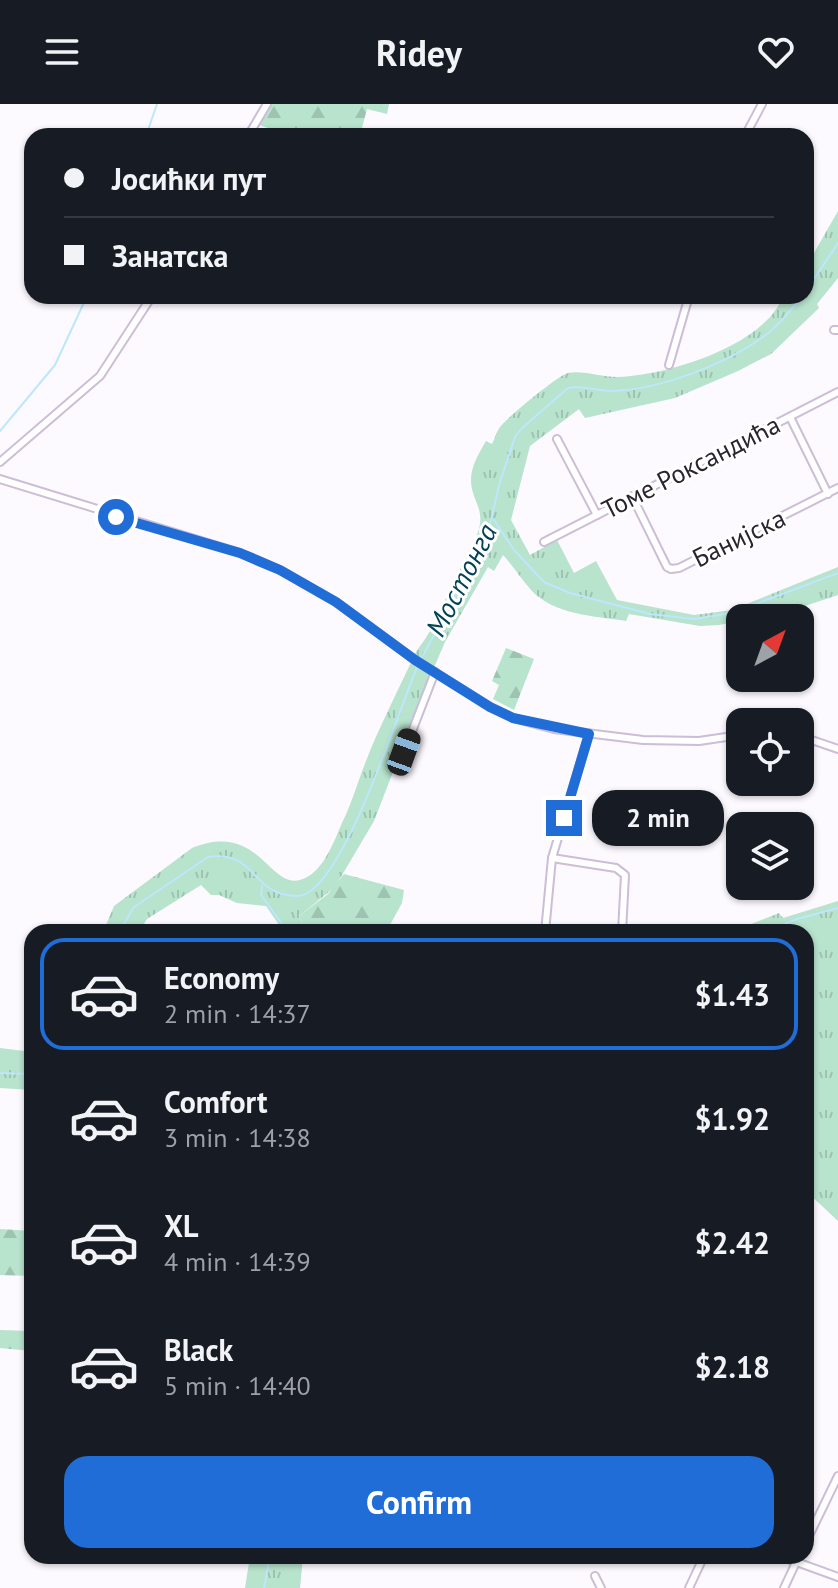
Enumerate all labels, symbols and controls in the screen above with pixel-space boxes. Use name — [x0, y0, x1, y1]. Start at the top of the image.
text: Ridey — [376, 29, 462, 76]
icon: menu — [40, 30, 84, 74]
icon: heart — [754, 30, 798, 74]
text: Јосићки пут — [112, 159, 266, 198]
text: Занатска — [112, 236, 229, 275]
street label: Томе Роксандића — [596, 407, 785, 526]
route start — [98, 499, 134, 535]
street label: Банијска — [687, 501, 791, 574]
water label: Мостонга — [416, 517, 505, 642]
north arrow — [726, 604, 814, 692]
map controls — [726, 604, 814, 900]
button: locate — [726, 708, 814, 796]
car — [385, 725, 423, 779]
callout: 2 min — [592, 790, 724, 846]
route end — [546, 800, 582, 836]
text: 2 min — [626, 801, 690, 834]
button: layers — [726, 812, 814, 900]
icon: car — [68, 958, 140, 1030]
text: Economy — [164, 958, 279, 997]
text: $1.43 — [695, 975, 770, 1014]
text: 2 min · 14:37 — [164, 997, 311, 1030]
icon: car — [68, 1082, 140, 1154]
text: Comfort — [164, 1082, 267, 1121]
text: $1.92 — [695, 1099, 770, 1138]
text: 3 min · 14:38 — [164, 1121, 311, 1154]
icon: car — [68, 1206, 140, 1278]
text: XL — [164, 1206, 198, 1245]
text: $2.42 — [695, 1223, 770, 1262]
text: 4 min · 14:39 — [164, 1245, 311, 1278]
icon: car — [68, 1330, 140, 1402]
text: Black — [164, 1330, 233, 1369]
text: $2.18 — [695, 1347, 770, 1386]
text: 5 min · 14:40 — [164, 1369, 311, 1402]
button: Confirm — [64, 1456, 774, 1548]

